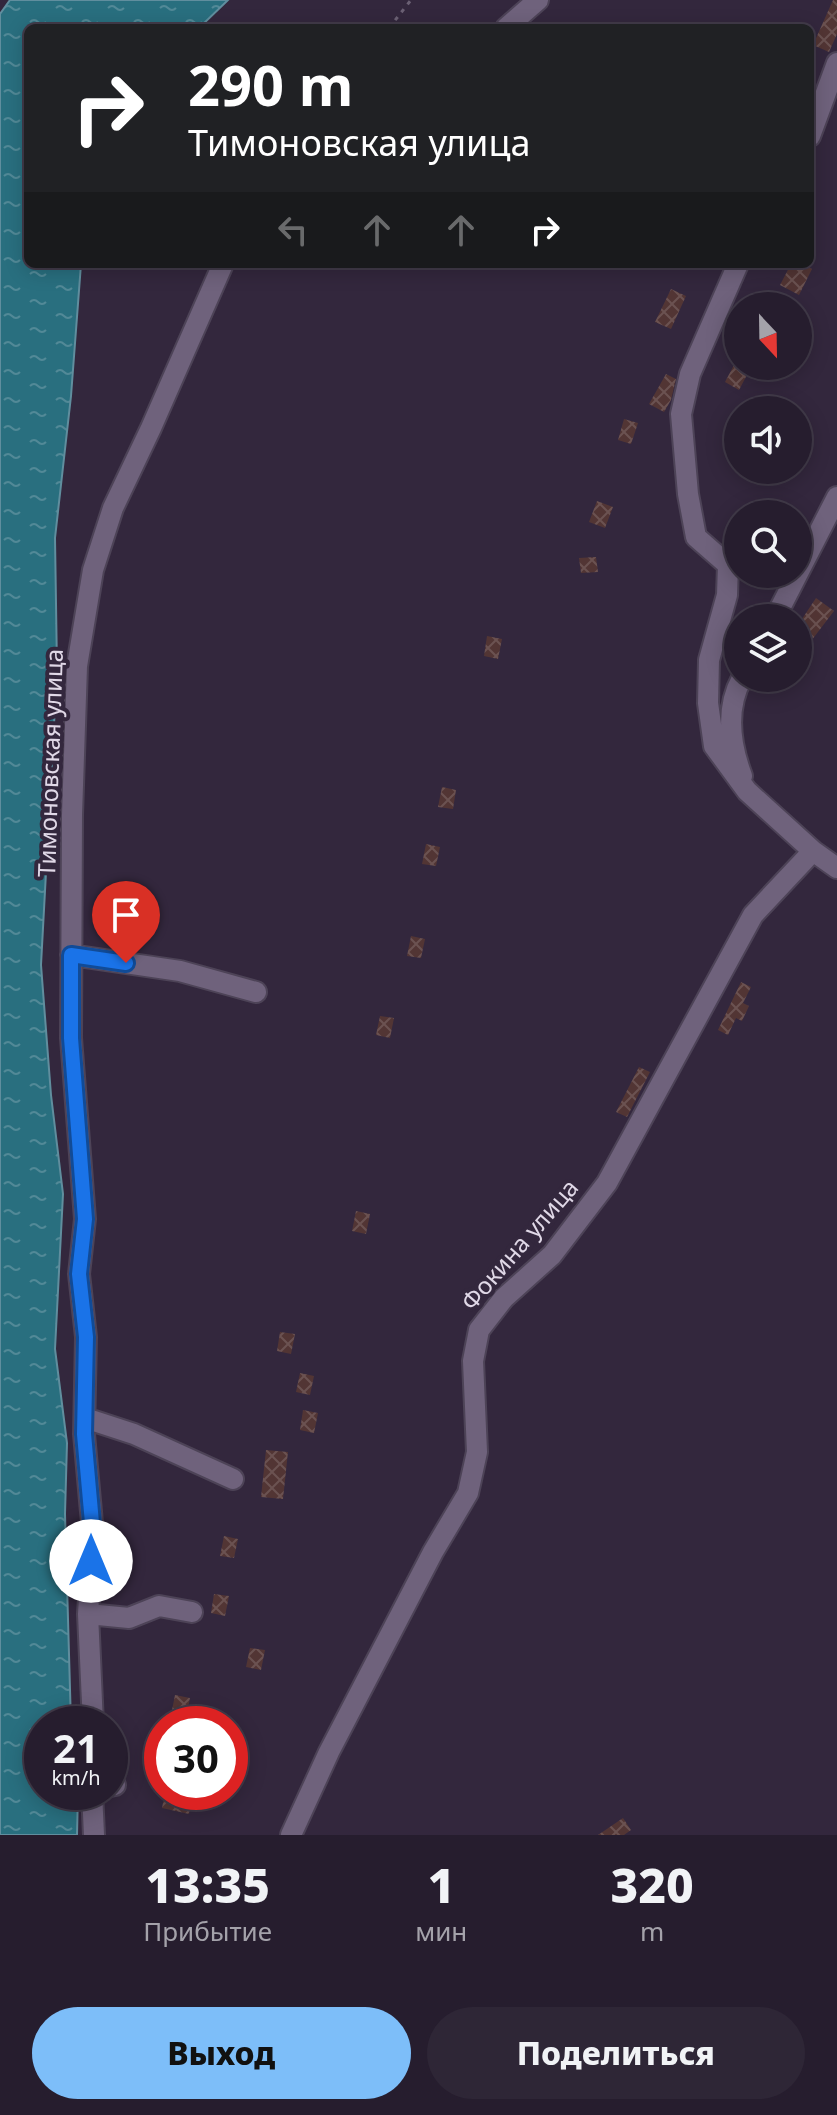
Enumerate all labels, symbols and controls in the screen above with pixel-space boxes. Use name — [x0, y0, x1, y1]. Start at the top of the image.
text: 290 m — [188, 46, 353, 122]
icon: right — [56, 56, 160, 160]
text: Тимоновская улица — [188, 118, 530, 167]
icon: left — [271, 208, 315, 252]
icon: ahead — [355, 208, 399, 252]
icon: ahead — [439, 208, 483, 252]
icon: right — [523, 208, 567, 252]
north arrow — [724, 292, 812, 380]
map controls — [724, 292, 812, 692]
button: sound — [724, 396, 812, 484]
button: search — [724, 500, 812, 588]
button: layers — [724, 604, 812, 692]
street label: Тимоновская улица — [29, 648, 70, 878]
pin — [92, 881, 160, 963]
icon: arrive — [104, 893, 148, 937]
street label: Фокина улица — [453, 1171, 585, 1317]
position arrow — [49, 1519, 133, 1603]
speed limit sign: 30 — [144, 1706, 248, 1810]
text: 21 — [53, 1720, 99, 1775]
text: km/h — [51, 1764, 101, 1791]
text: 13:35 — [145, 1852, 270, 1917]
text: 1 — [427, 1852, 455, 1917]
text: 320 — [611, 1852, 694, 1917]
text: Прибытие — [143, 1913, 272, 1949]
text: мин — [415, 1913, 467, 1949]
text: m — [640, 1913, 664, 1949]
button: Выход — [32, 2007, 411, 2099]
button: Поделиться — [427, 2007, 805, 2099]

